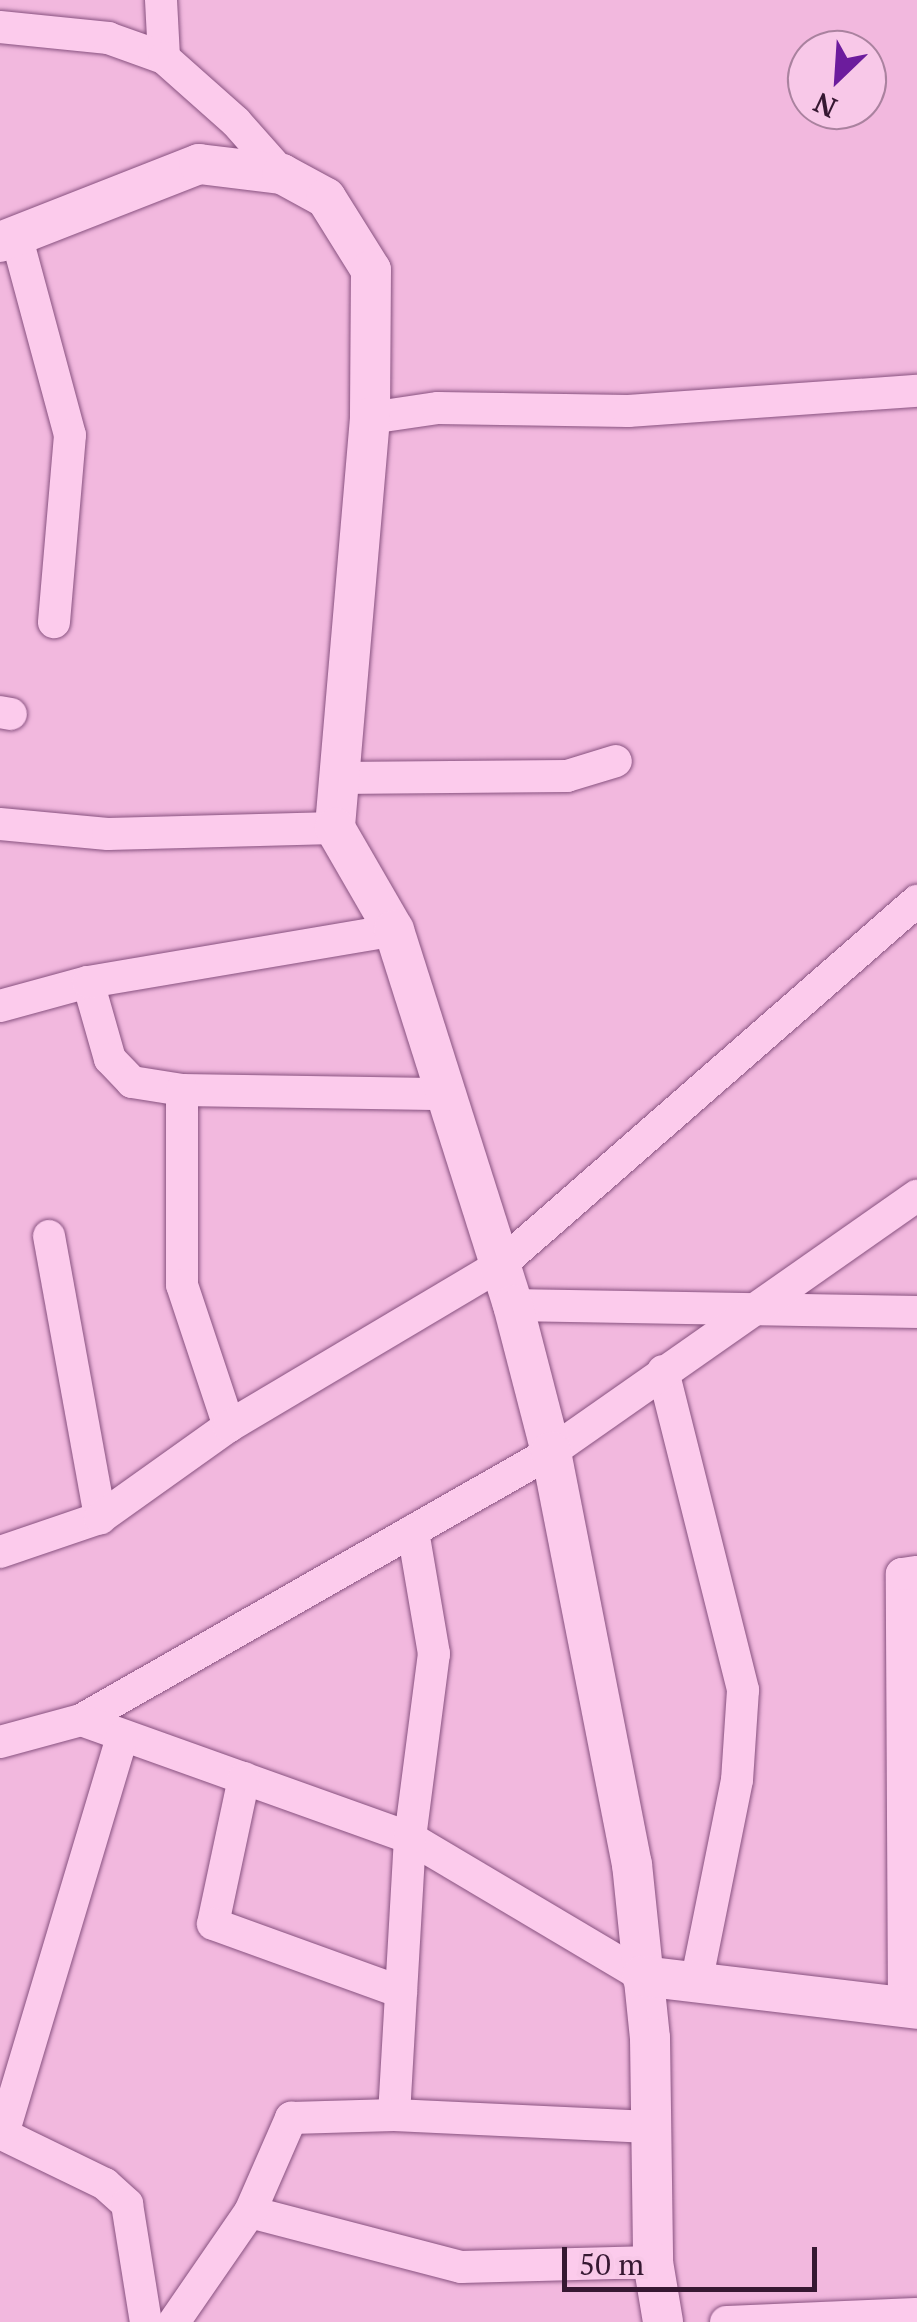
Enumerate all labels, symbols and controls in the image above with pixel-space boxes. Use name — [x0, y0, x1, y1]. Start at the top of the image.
north arrow — [787, 30, 887, 130]
text: N — [808, 85, 842, 127]
scale bar — [567, 2227, 822, 2289]
text: 50 m — [579, 2244, 644, 2284]

